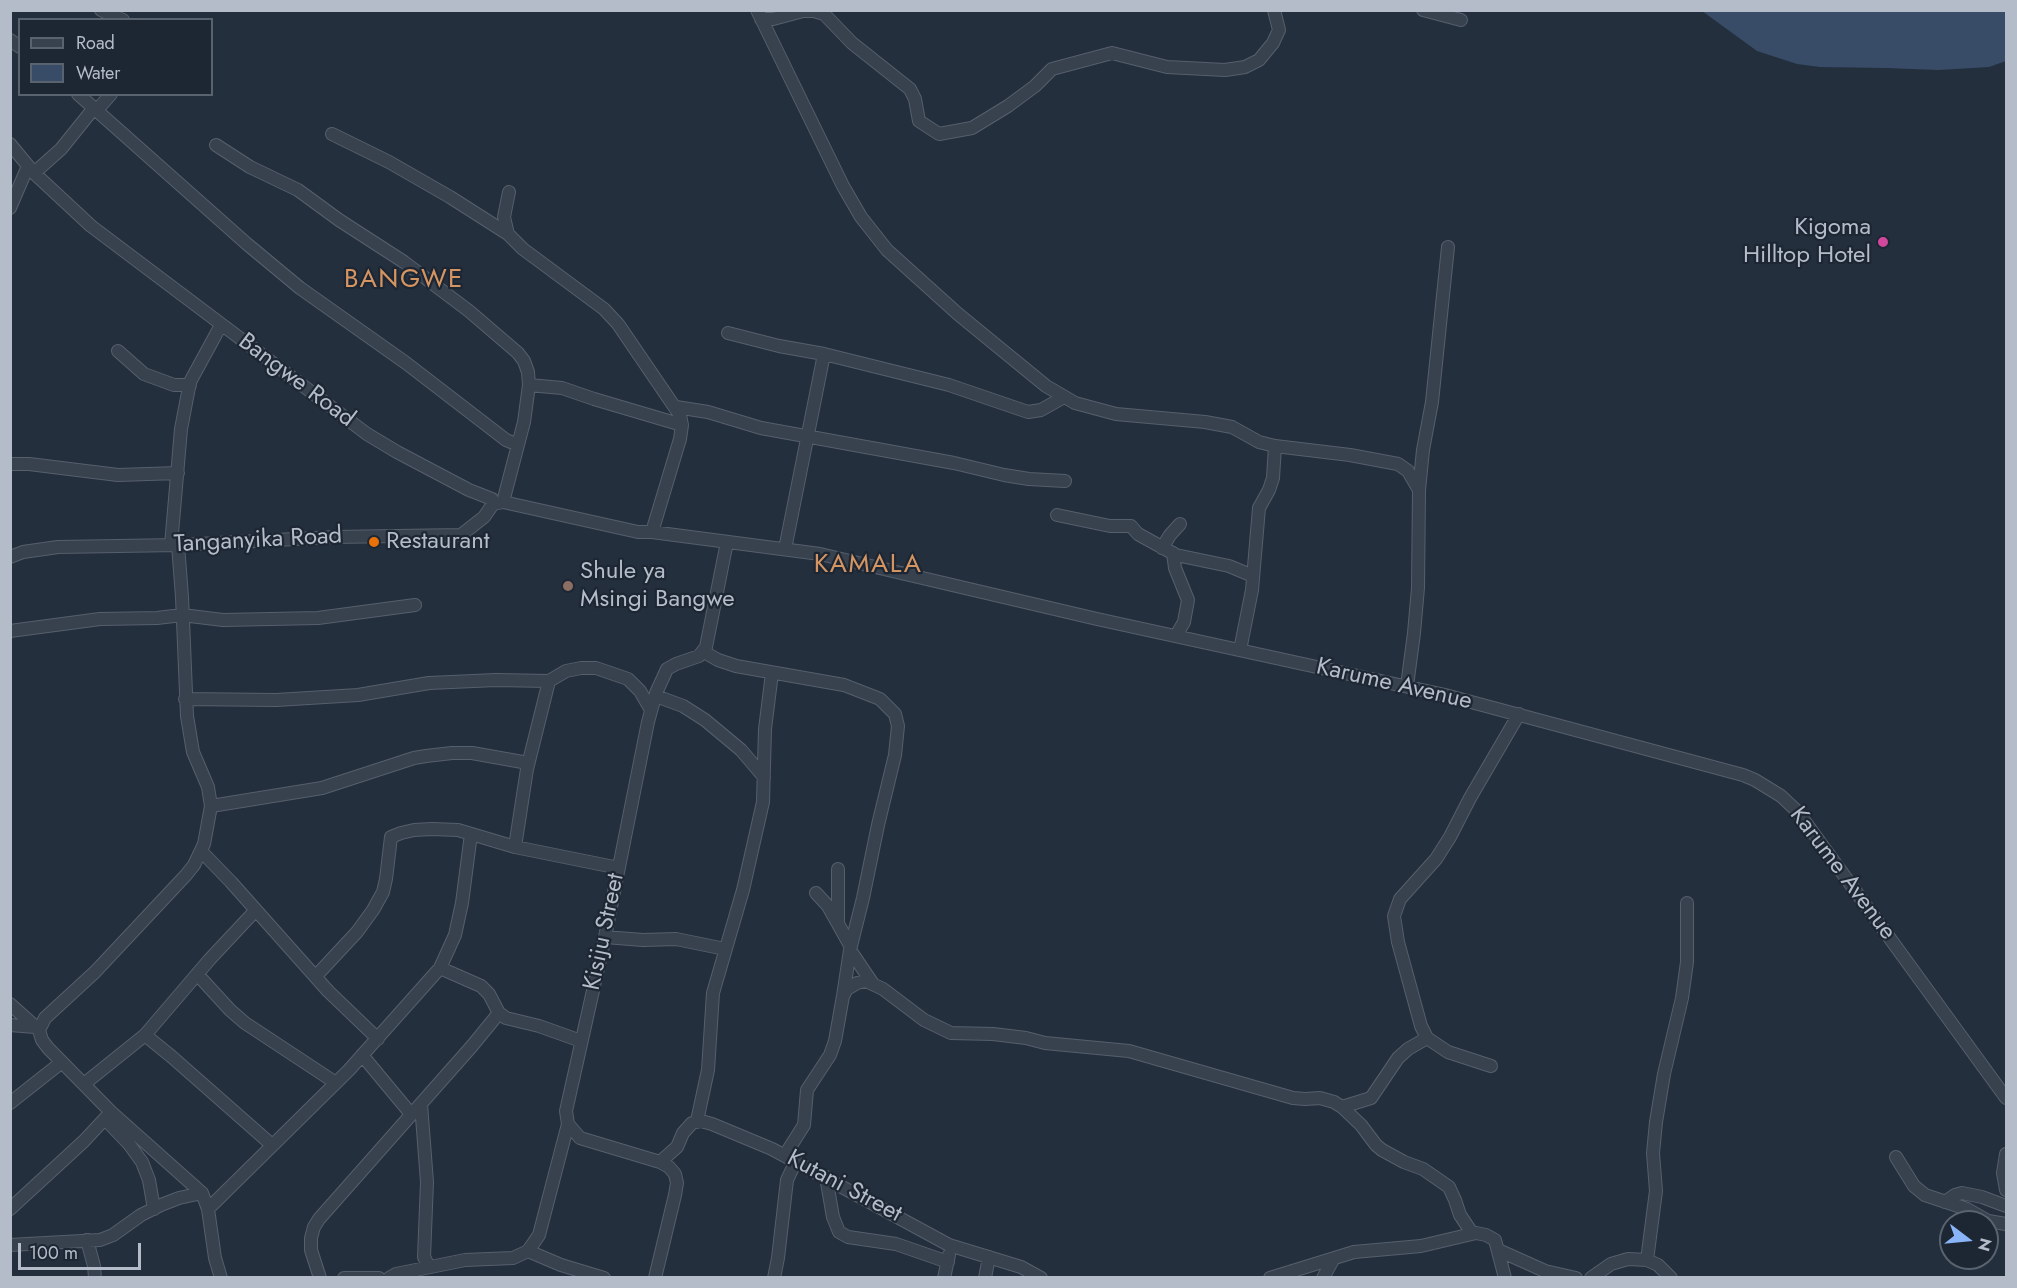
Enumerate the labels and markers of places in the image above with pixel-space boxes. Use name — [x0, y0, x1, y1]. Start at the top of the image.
place label: Kigoma Hilltop Hotel — [1743, 214, 1871, 270]
marker: Kigoma Hilltop Hotel — [1876, 235, 1890, 249]
place label: Restaurant — [386, 528, 490, 556]
marker: Restaurant — [367, 535, 381, 549]
place label: Shule ya Msingi Bangwe — [580, 558, 735, 614]
marker: Shule ya Msingi Bangwe — [561, 579, 575, 593]

